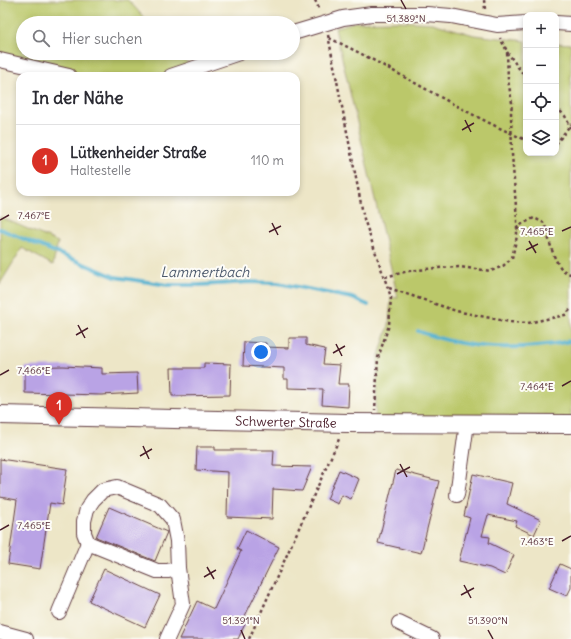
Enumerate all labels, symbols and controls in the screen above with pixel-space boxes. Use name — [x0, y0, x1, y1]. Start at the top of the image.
text: 51.389°N — [386, 12, 426, 25]
map controls — [523, 12, 559, 156]
button: + — [523, 12, 559, 48]
search box — [16, 16, 300, 60]
icon: search — [30, 27, 52, 49]
text: Hier suchen — [62, 29, 142, 48]
button: − — [523, 48, 559, 84]
button: locate — [523, 84, 559, 120]
text: In der Nähe — [32, 87, 124, 109]
button: layers — [523, 120, 559, 156]
text: Lütkenheider Straße — [70, 143, 207, 162]
text: 1 — [42, 152, 48, 169]
text: 110 m — [251, 152, 284, 169]
text: Haltestelle — [70, 162, 131, 179]
text: 7.467°E — [18, 209, 50, 222]
text: 7.465°E — [520, 225, 554, 238]
water label: Lammertbach — [161, 263, 250, 281]
your location — [251, 342, 271, 362]
text: 7.466°E — [17, 364, 51, 377]
text: 7.464°E — [520, 380, 554, 393]
pin: 1 — [46, 392, 72, 425]
street label: Schwerter Straße — [235, 412, 337, 432]
text: 7.465°E — [17, 519, 51, 532]
text: 7.463°E — [520, 535, 554, 548]
text: 51.391°N — [222, 614, 260, 627]
text: 51.390°N — [468, 614, 508, 627]

